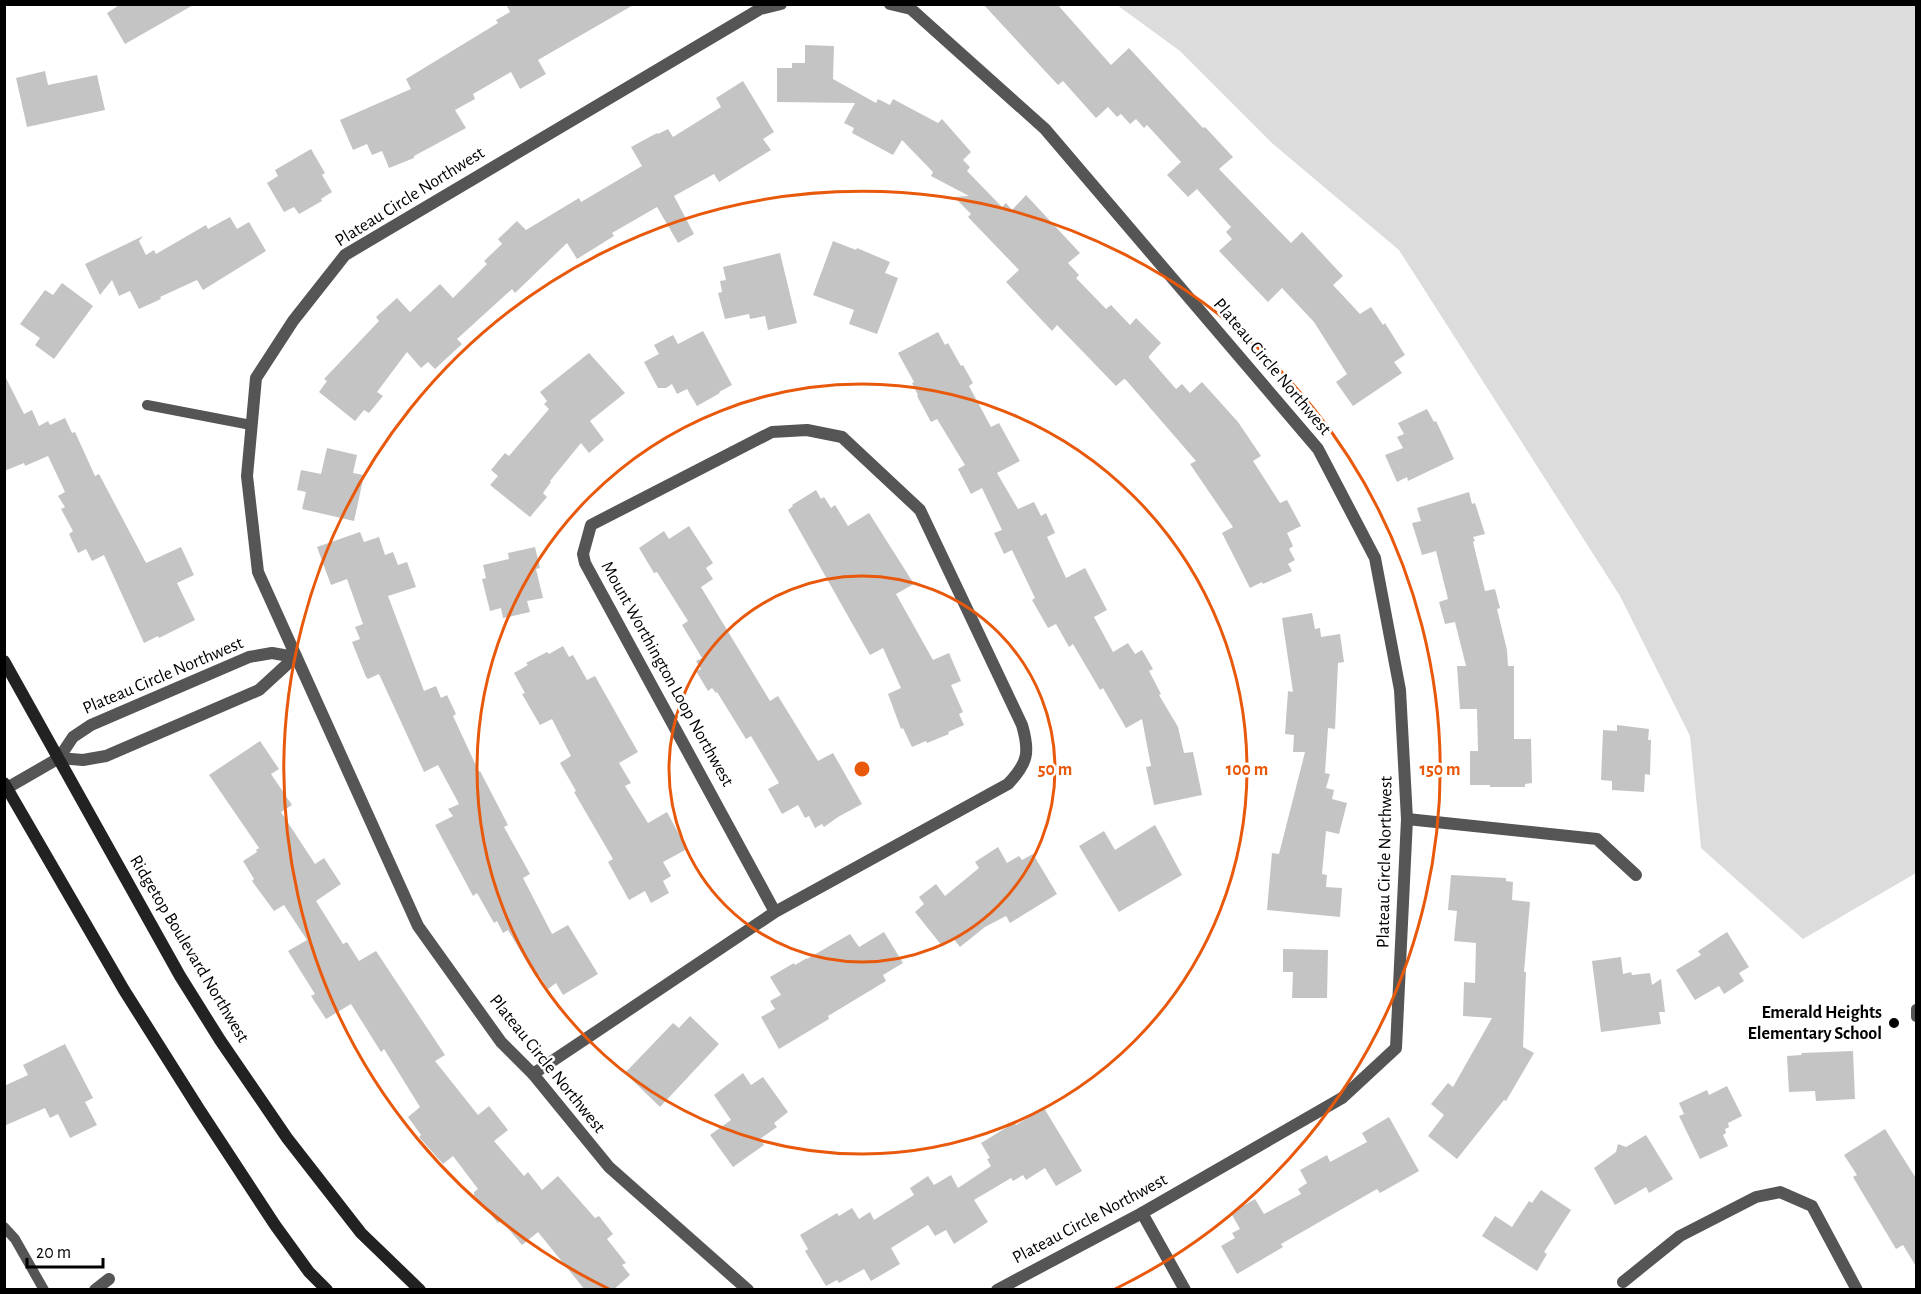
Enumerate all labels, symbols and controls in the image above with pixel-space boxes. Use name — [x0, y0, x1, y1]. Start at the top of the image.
street label: Plateau Circle Northwest — [332, 144, 488, 250]
street label: Plateau Circle Northwest — [1210, 295, 1334, 439]
street label: Mount Worthington Loop Northwest — [598, 558, 737, 790]
street label: Plateau Circle Northwest — [80, 634, 246, 718]
centre of rings — [852, 759, 872, 779]
text: 50 m — [1038, 761, 1072, 779]
text: 100 m — [1226, 761, 1268, 779]
text: 150 m — [1420, 761, 1460, 779]
street label: Plateau Circle Northwest — [1374, 775, 1396, 948]
street label: Ridgetop Boulevard Northwest — [126, 852, 252, 1046]
street label: Plateau Circle Northwest — [486, 991, 608, 1137]
place label: Emerald Heights Elementary School — [1747, 1004, 1882, 1043]
marker: Emerald Heights Elementary School — [1887, 1016, 1901, 1030]
street label: Plateau Circle Northwest — [1010, 1170, 1171, 1267]
scale bar — [27, 1231, 104, 1269]
text: 20 m — [36, 1244, 71, 1262]

